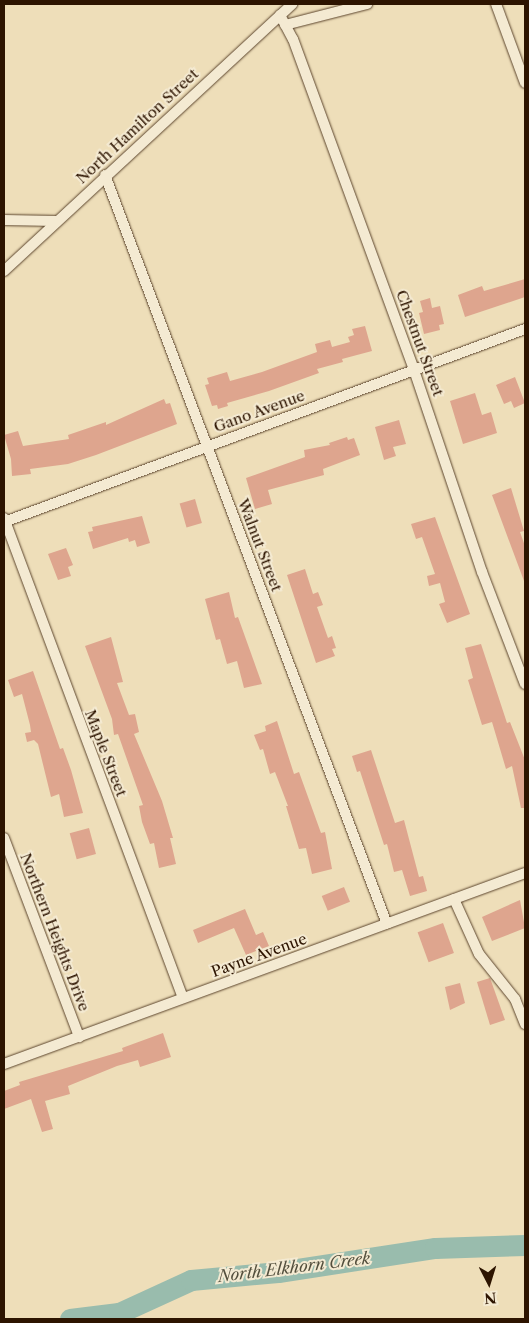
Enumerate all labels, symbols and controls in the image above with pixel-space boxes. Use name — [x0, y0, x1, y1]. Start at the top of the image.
street label: North Hamilton Street — [72, 65, 202, 187]
street label: Chestnut Street — [392, 288, 448, 398]
street label: Gano Avenue — [211, 386, 307, 436]
street label: Walnut Street — [234, 496, 286, 594]
street label: Maple Street — [81, 707, 131, 799]
street label: Northern Heights Drive — [17, 850, 93, 1014]
street label: Payne Avenue — [209, 929, 309, 981]
water label: North Elkhorn Creek — [217, 1248, 371, 1286]
north arrow — [464, 1258, 514, 1308]
text: N — [483, 1288, 497, 1307]

